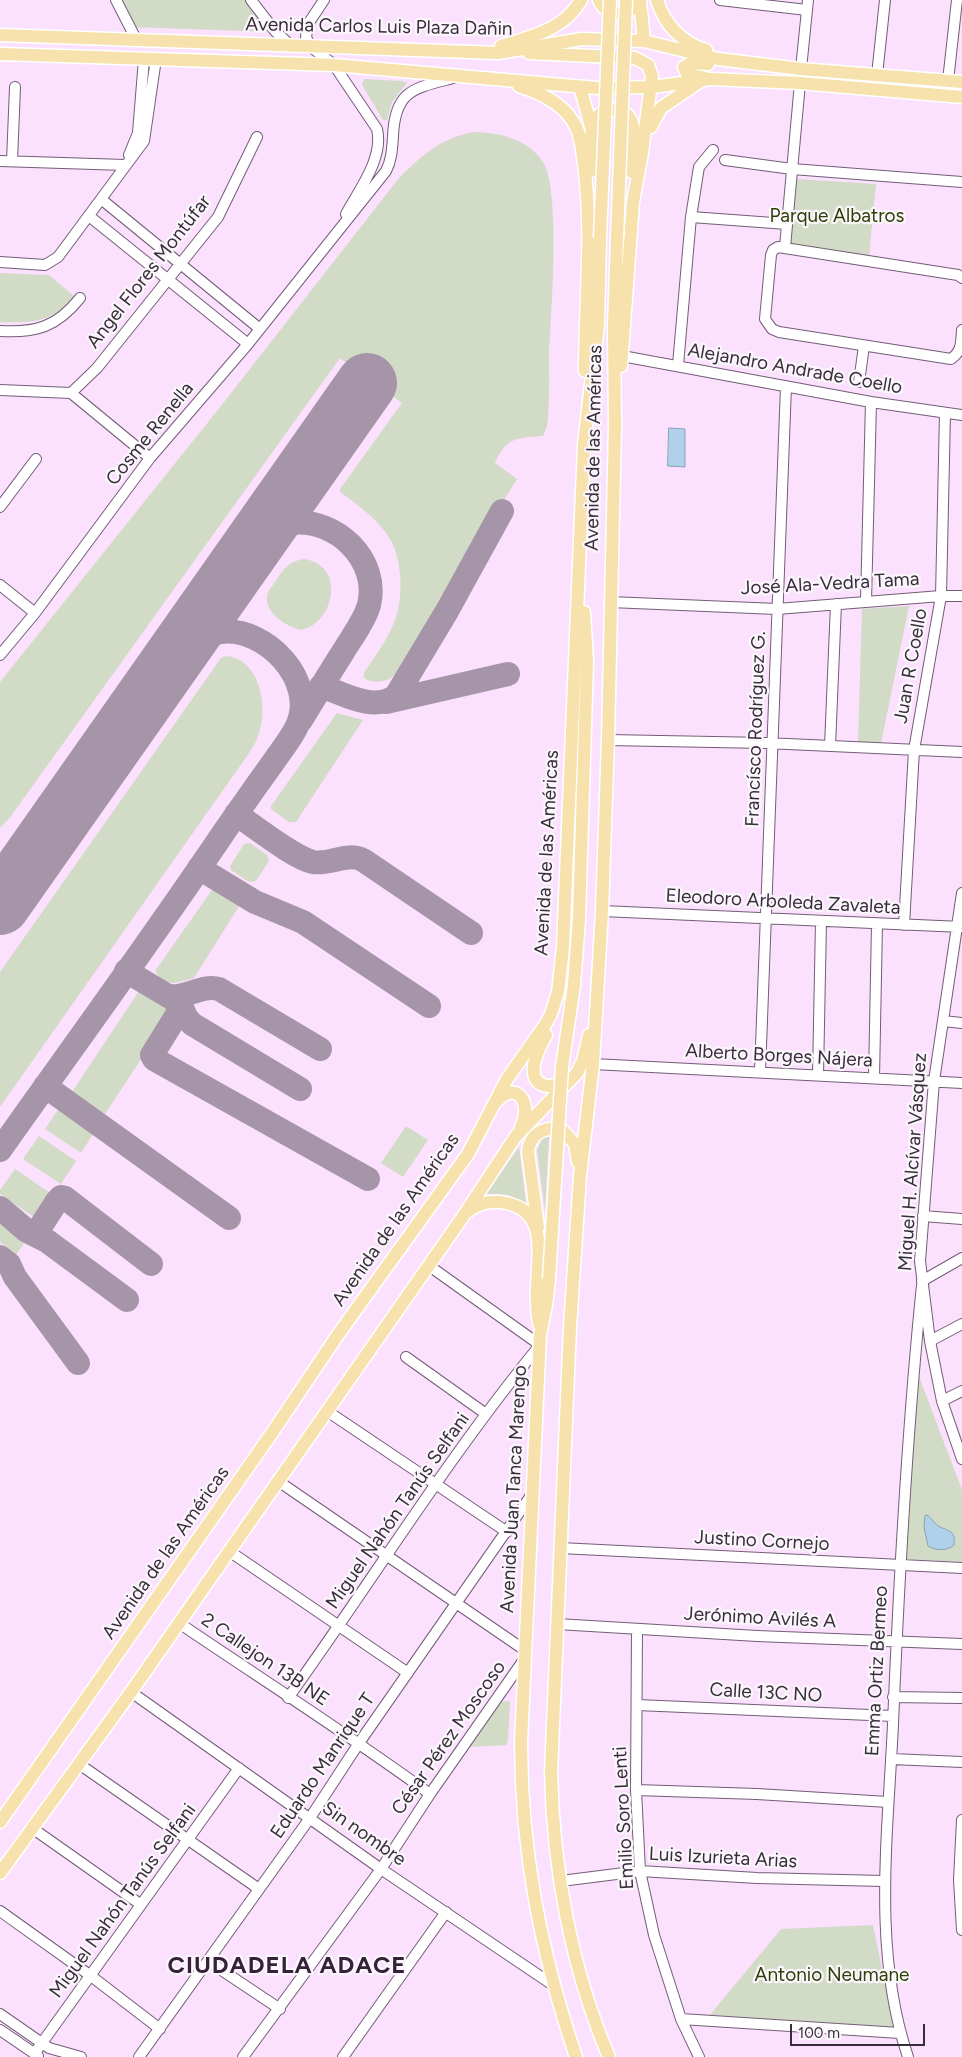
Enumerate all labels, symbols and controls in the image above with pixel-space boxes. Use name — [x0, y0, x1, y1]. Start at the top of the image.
street label: Avenida Carlos Luis Plaza Dañin — [245, 13, 513, 41]
street label: Angel Flores Montúfar — [82, 191, 216, 353]
park label: Parque Albatros — [770, 205, 904, 227]
street label: Alejandro Andrade Coello — [686, 339, 904, 399]
street label: Avenida de las Américas — [581, 345, 607, 551]
street label: Cosme Renella — [101, 378, 199, 490]
street label: José Ala-Vedra Tama — [740, 568, 920, 600]
street label: Juan R Coello — [890, 607, 932, 725]
street label: Francísco Rodríguez G. — [741, 631, 771, 827]
street label: Avenida de las Américas — [530, 750, 564, 956]
street label: Eleodoro Arboleda Zavaleta — [665, 884, 901, 920]
street label: Alberto Borges Nájera — [685, 1040, 873, 1072]
street label: Miguel H. Alcívar Vásquez — [894, 1052, 932, 1272]
street label: Avenida de las Américas — [328, 1129, 464, 1311]
street label: Avenida Juan Tanca Marengo — [496, 1364, 532, 1614]
street label: Miguel Nahón Tanús Selfani — [321, 1408, 475, 1614]
street label: Avenida de las Américas — [98, 1462, 234, 1644]
street label: Justino Cornejo — [694, 1526, 830, 1556]
street label: Emma Ortiz Bermeo — [861, 1585, 893, 1757]
street label: Jerónimo Avilés A — [683, 1603, 837, 1633]
street label: 2 Callejon 13B NE — [197, 1609, 333, 1711]
street label: César Pérez Moscoso — [387, 1657, 511, 1819]
street label: Calle 13C NO — [709, 1679, 823, 1707]
street label: Eduardo Manrique T — [266, 1689, 380, 1843]
street label: Emilio Soro Lenti — [609, 1746, 639, 1890]
street label: Sin nombre — [318, 1797, 410, 1871]
street label: Miguel Nahón Tanús Selfani — [45, 1799, 201, 2003]
street label: Luis Izurieta Arias — [648, 1843, 798, 1873]
district label: CIUDADELA ADACE — [166, 1952, 408, 1980]
park label: Antonio Neumane — [755, 1964, 909, 1986]
scale bar — [792, 2014, 927, 2046]
text: 100 m — [798, 2024, 840, 2042]

